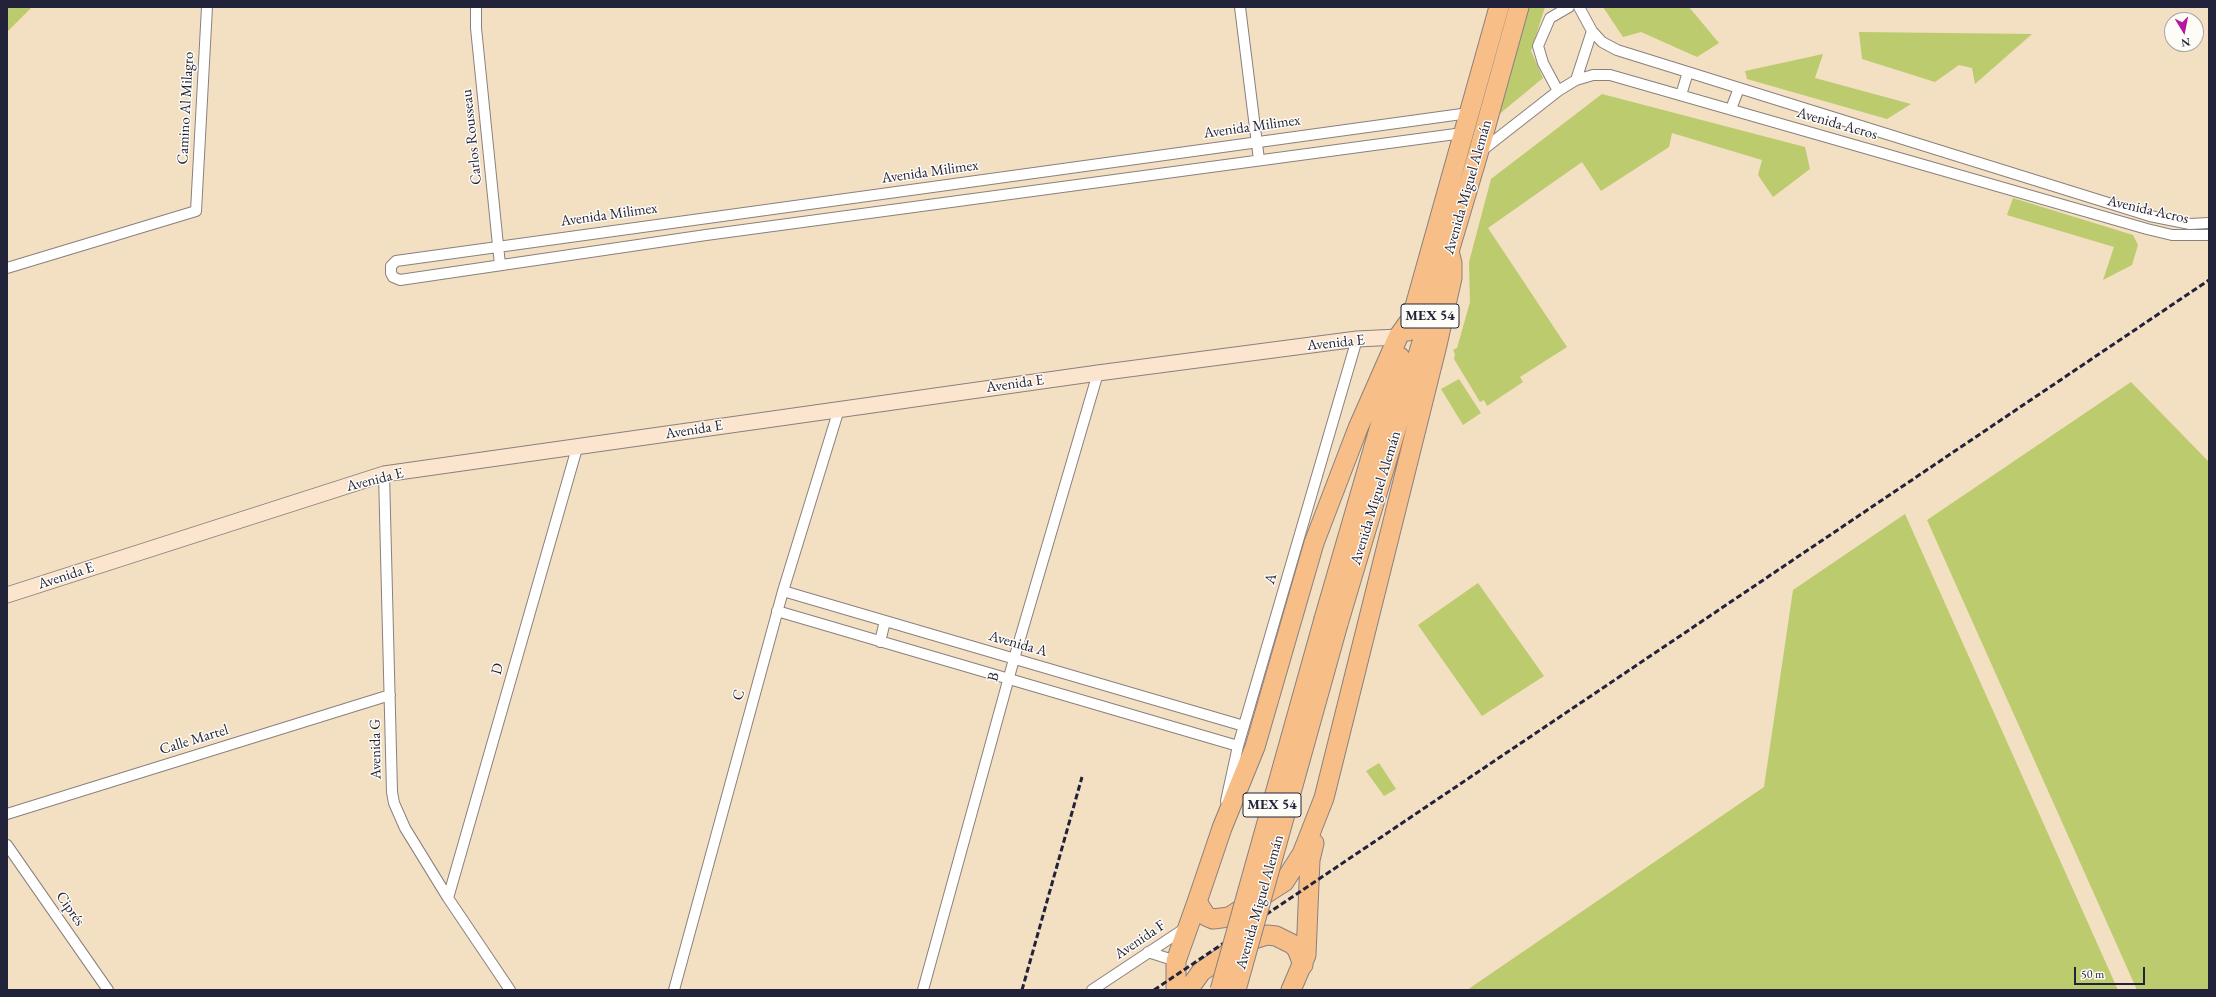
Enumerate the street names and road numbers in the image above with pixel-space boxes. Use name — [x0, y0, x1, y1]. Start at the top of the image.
street label: Camino Al Milagro — [174, 51, 198, 165]
street label: Carlos Rousseau — [458, 88, 486, 186]
street label: Avenida Acros — [1795, 104, 1879, 144]
street label: Avenida Milimex — [1202, 111, 1302, 143]
street label: Avenida Miguel Alemán — [1440, 118, 1496, 256]
street label: Avenida Milimex — [880, 156, 980, 188]
street label: Avenida Acros — [2105, 192, 2191, 228]
street label: Avenida Milimex — [559, 199, 659, 231]
road number: MEX 54 — [1401, 304, 1459, 328]
street label: Avenida E — [1306, 331, 1366, 355]
street label: Avenida E — [985, 371, 1045, 397]
street label: Avenida E — [664, 417, 724, 443]
street label: Avenida Miguel Alemán — [1347, 429, 1405, 567]
street label: Avenida E — [345, 464, 405, 496]
street label: Avenida E — [36, 558, 96, 594]
street label: A — [1261, 572, 1281, 586]
street label: Avenida A — [987, 627, 1049, 661]
street label: D — [488, 661, 508, 677]
street label: B — [984, 670, 1004, 684]
street label: C — [729, 688, 749, 702]
street label: Avenida G — [366, 719, 386, 779]
street label: Calle Martel — [157, 721, 231, 759]
road number: MEX 54 — [1243, 793, 1301, 817]
street label: Avenida Miguel Alemán — [1232, 833, 1288, 971]
street label: Ciprés — [52, 888, 88, 930]
street label: Avenida F — [1111, 917, 1169, 963]

